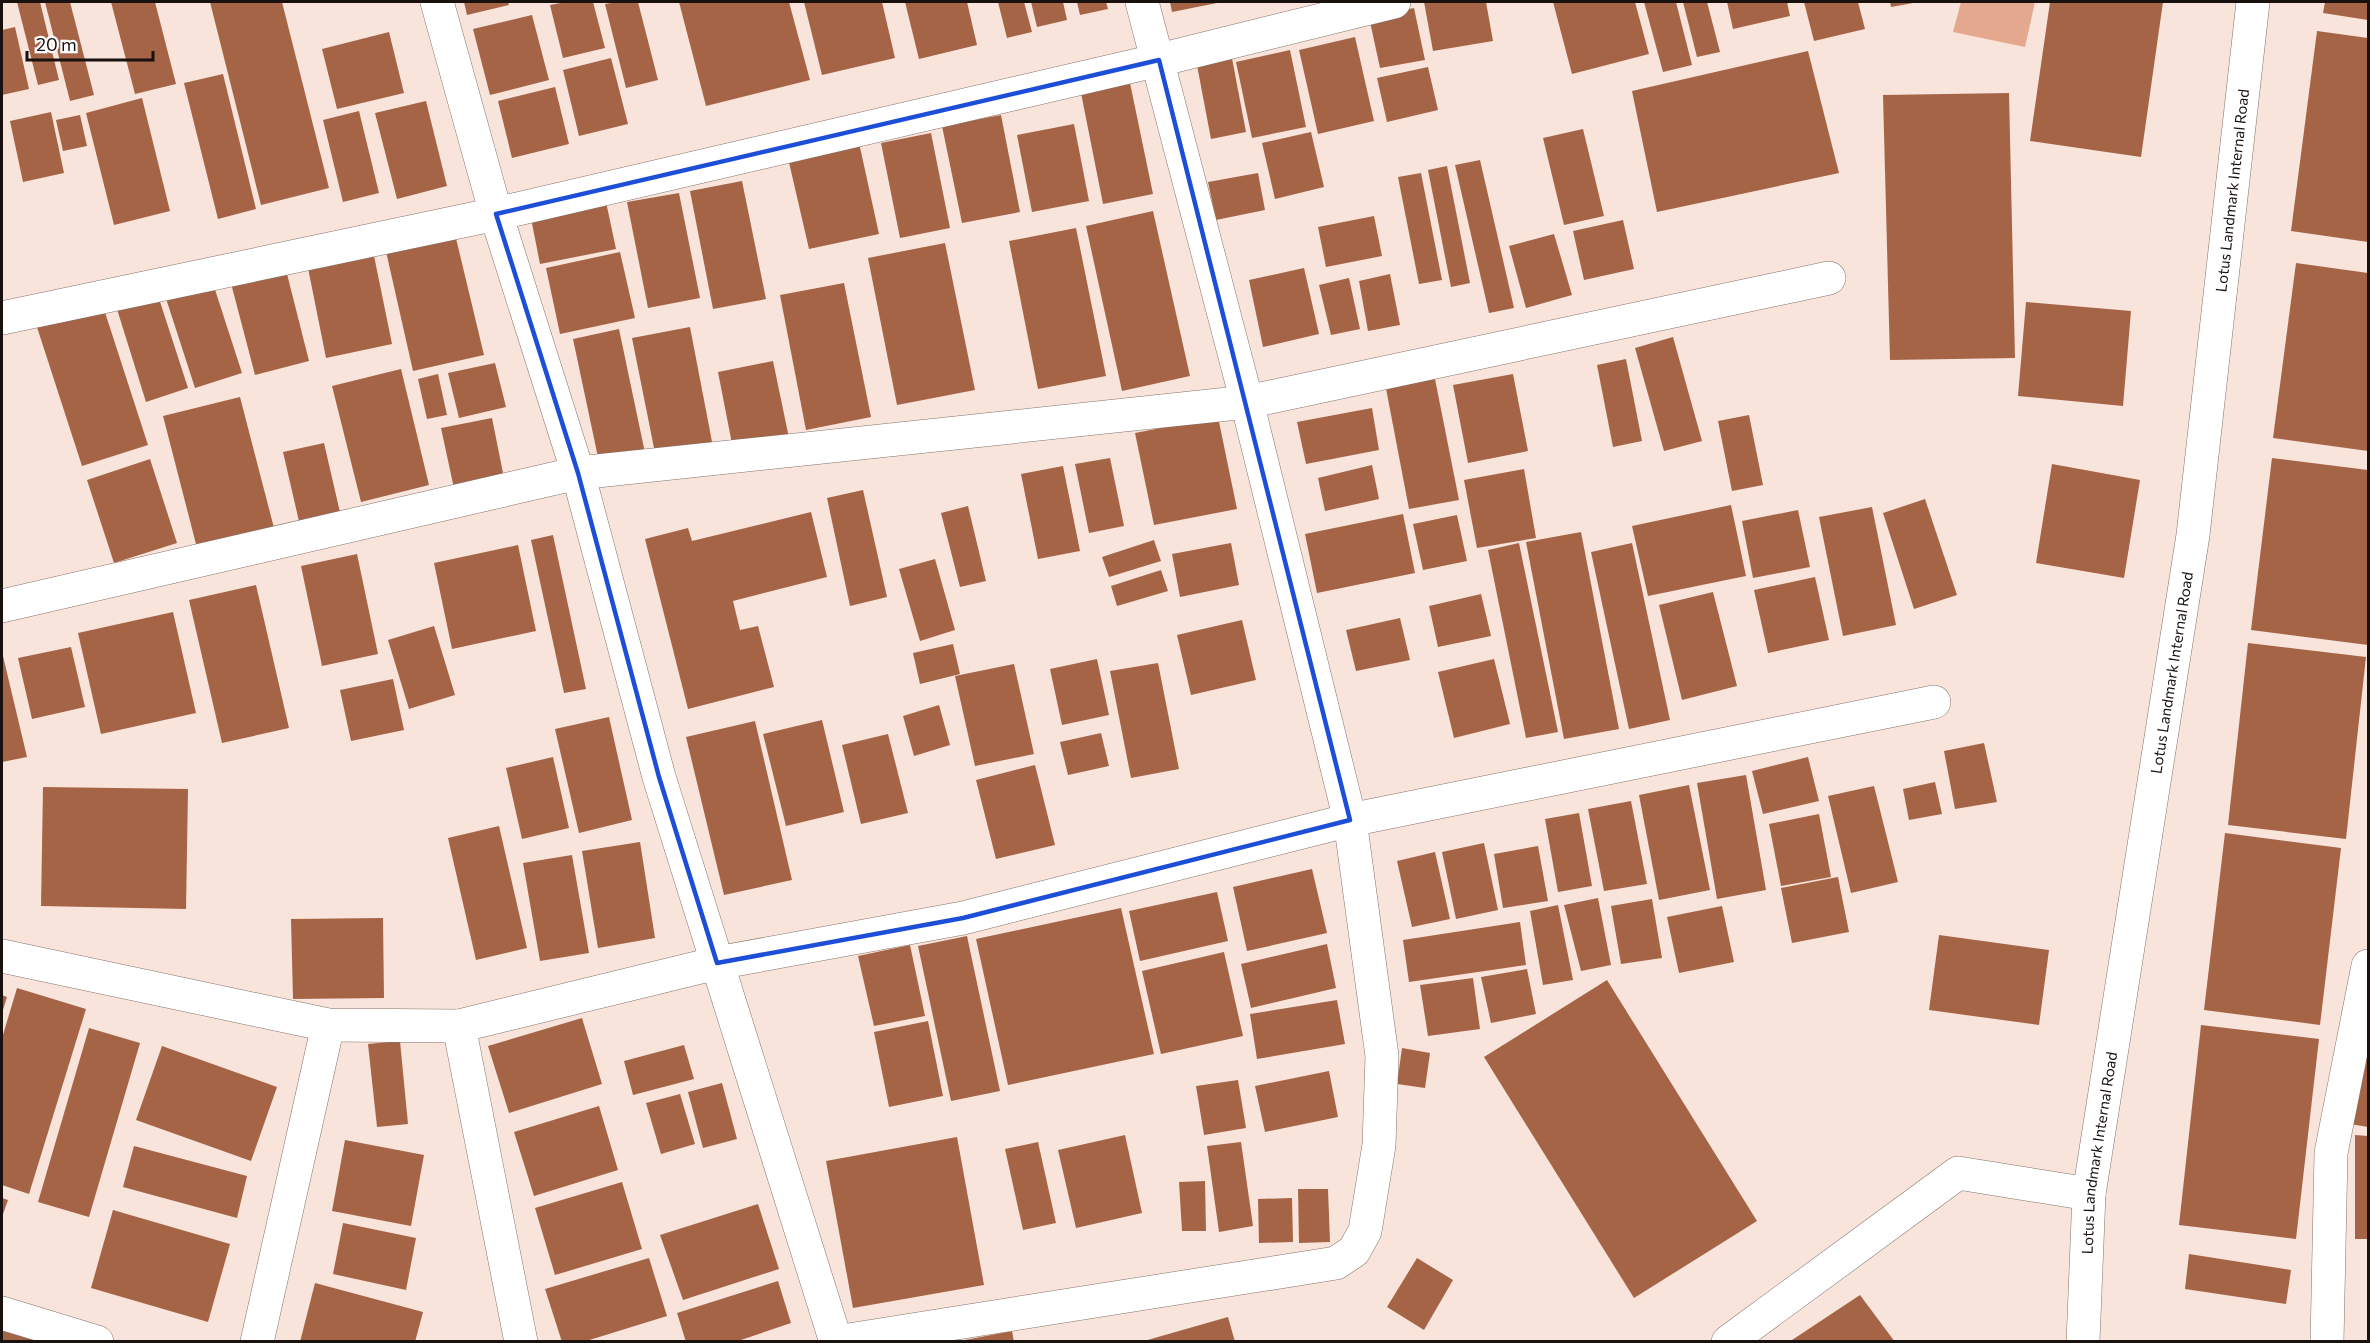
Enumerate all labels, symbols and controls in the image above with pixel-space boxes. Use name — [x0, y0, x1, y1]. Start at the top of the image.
scale bar — [27, 24, 153, 62]
text: 20 m — [36, 33, 77, 55]
street label: Lotus Landmark Internal Road — [2211, 88, 2252, 293]
street label: Lotus Landmark Internal Road — [2146, 570, 2196, 775]
street label: Lotus Landmark Internal Road — [2078, 1050, 2120, 1255]

